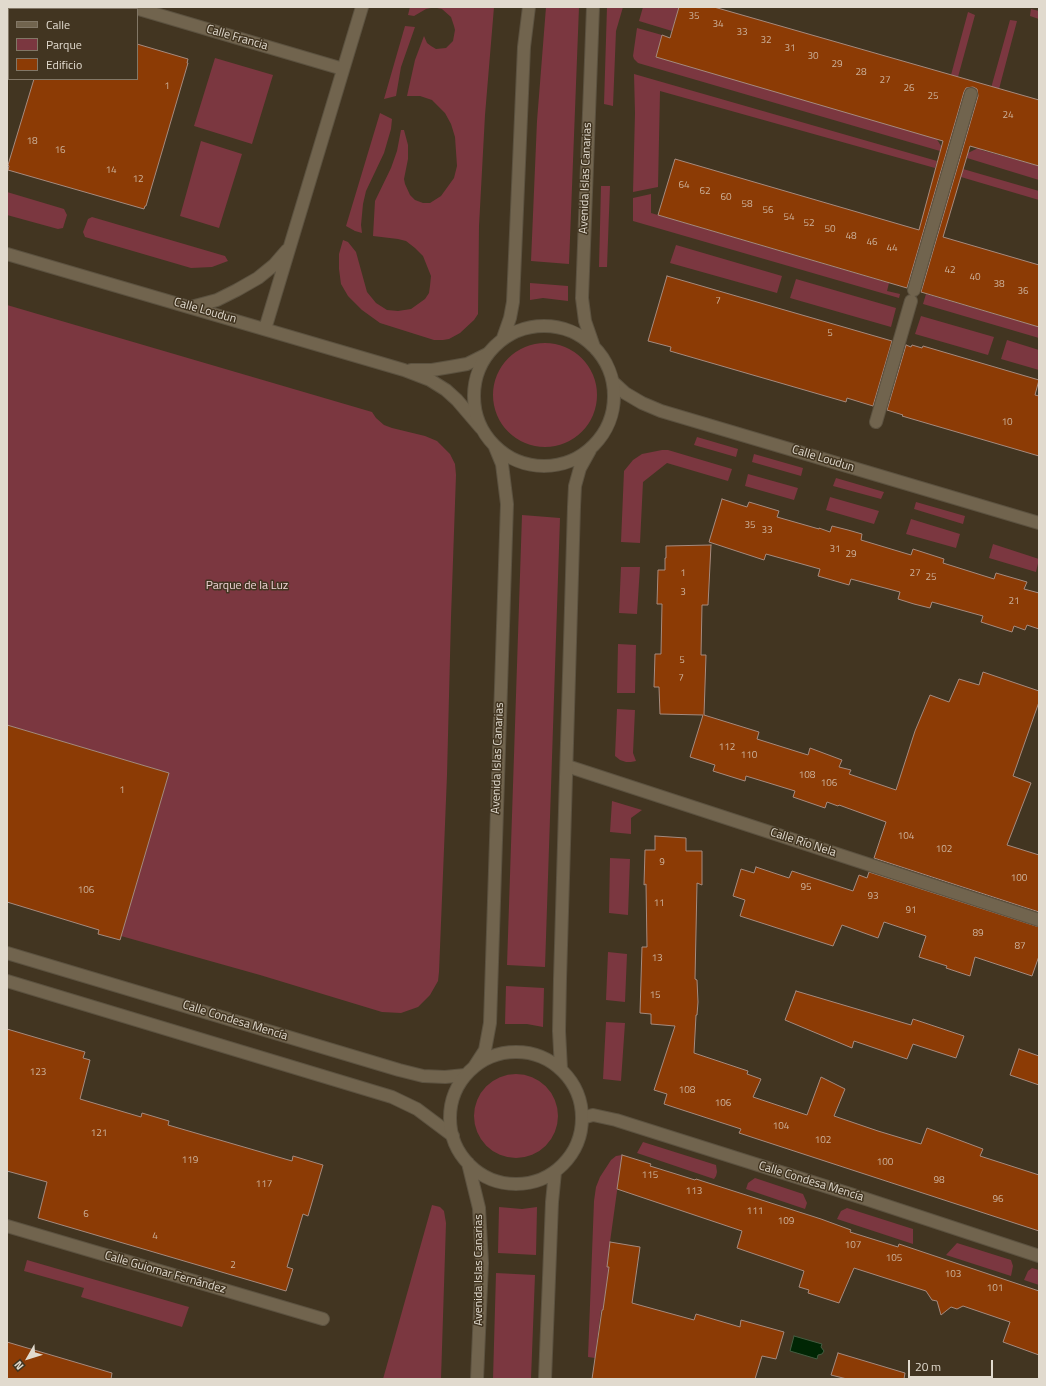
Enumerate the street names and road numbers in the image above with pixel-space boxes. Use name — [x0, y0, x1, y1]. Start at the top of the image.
street label: Calle Francia — [205, 22, 269, 54]
street label: Avenida Islas Canarias — [577, 122, 595, 234]
street label: Calle Loudun — [172, 295, 238, 327]
street label: Calle Loudun — [790, 443, 856, 475]
street label: Avenida Islas Canarias — [489, 702, 507, 814]
street label: Calle Río Nela — [768, 826, 838, 860]
street label: Calle Condesa Mencía — [181, 998, 289, 1044]
street label: Calle Condesa Mencía — [757, 1159, 865, 1205]
street label: Avenida Islas Canarias — [472, 1214, 486, 1326]
street label: Calle Guiomar Fernández — [103, 1249, 227, 1297]

